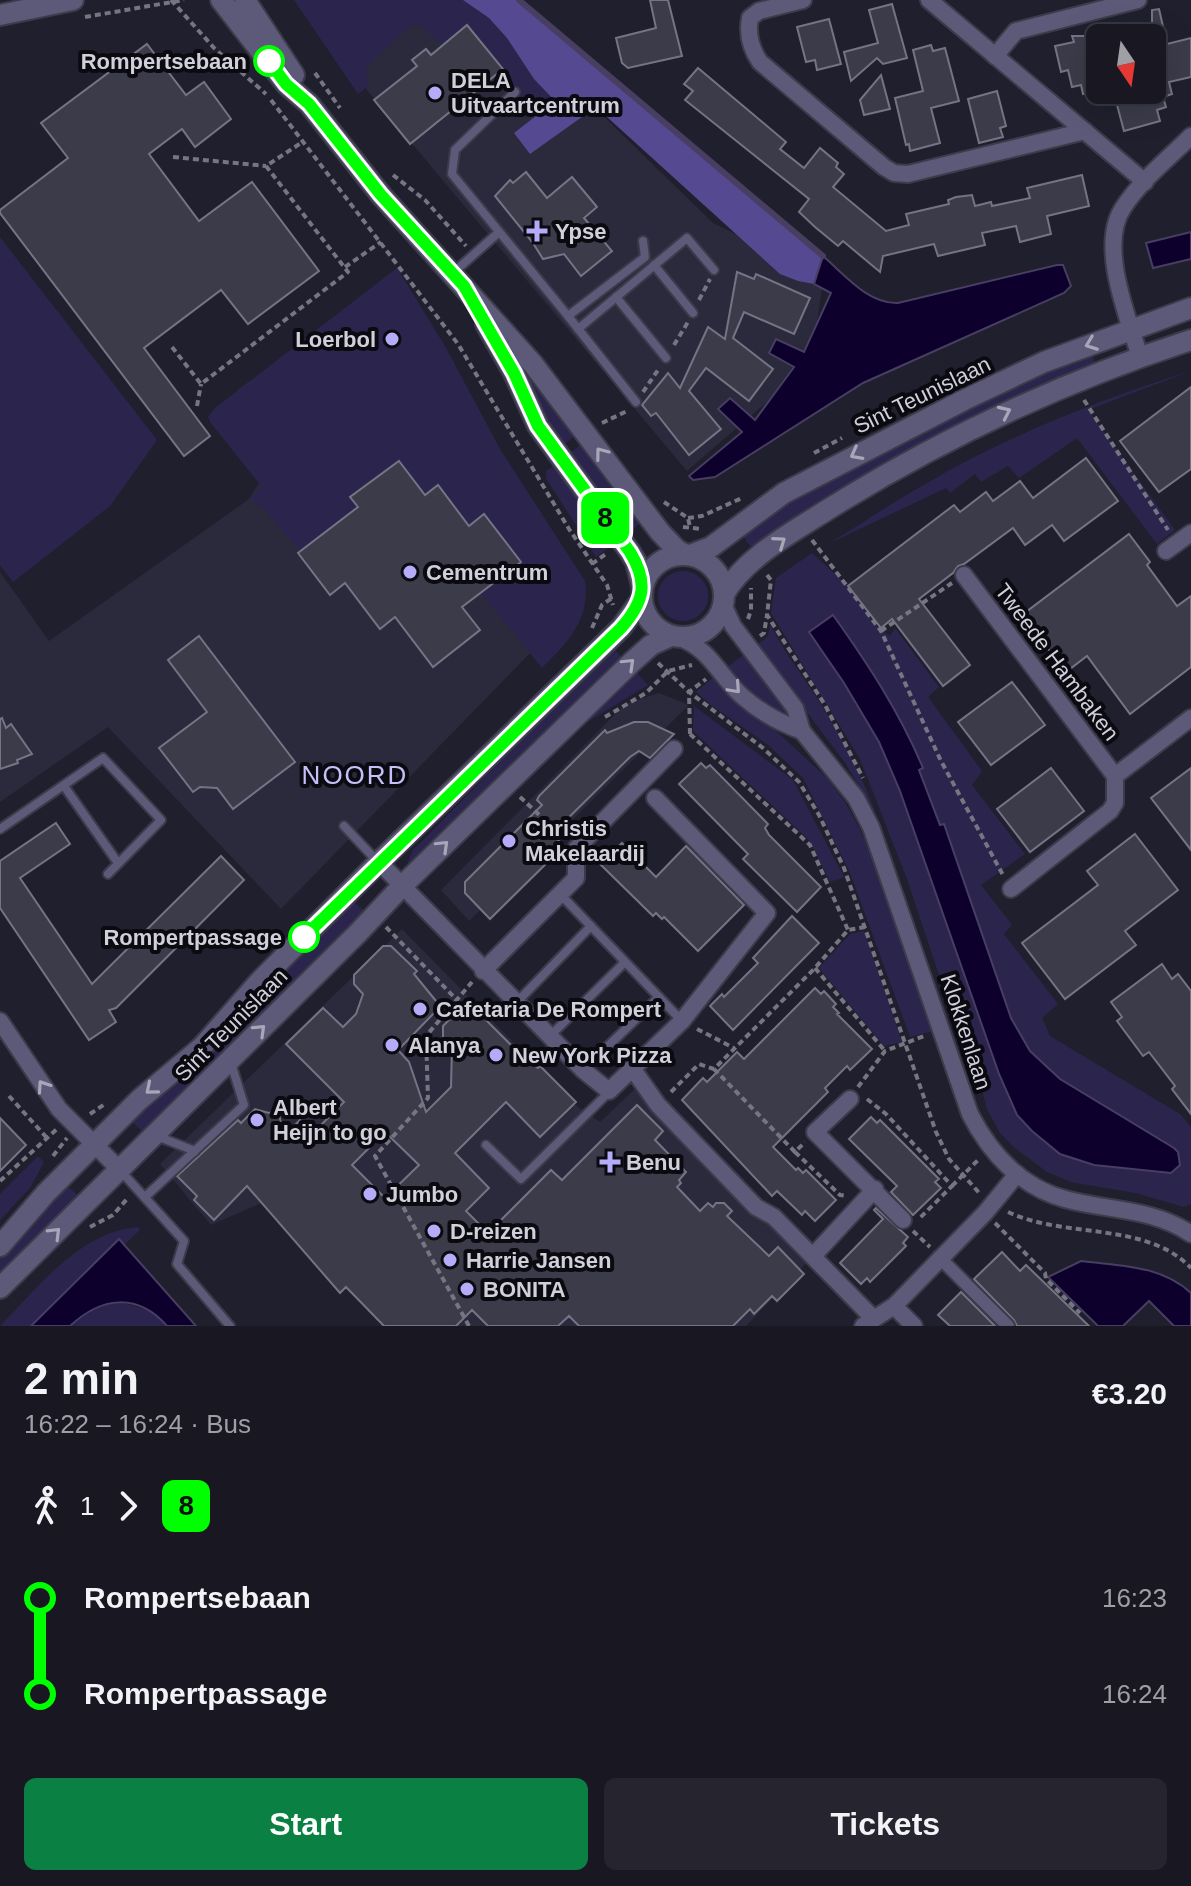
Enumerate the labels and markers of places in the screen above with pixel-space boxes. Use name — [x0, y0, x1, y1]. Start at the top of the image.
marker: Rompertsebaan — [254, 46, 284, 76]
place label: Rompertsebaan — [81, 49, 247, 74]
place label: DELA Uitvaartcentrum — [451, 68, 620, 118]
marker: DELA Uitvaartcentrum — [426, 84, 444, 102]
place label: Ypse — [555, 219, 606, 244]
marker: Ypse — [526, 220, 548, 242]
place label: Loerbol — [295, 327, 376, 352]
marker: Loerbol — [383, 330, 401, 348]
place label: Cementrum — [426, 560, 548, 585]
marker: Cementrum — [401, 563, 419, 581]
place label: Christis Makelaardij — [525, 816, 645, 866]
marker: Christis Makelaardij — [500, 832, 518, 850]
marker: Rompertpassage — [289, 922, 319, 952]
place label: Rompertpassage — [103, 925, 282, 950]
place label: Cafetaria De Rompert — [436, 997, 662, 1022]
marker: Cafetaria De Rompert — [411, 1000, 429, 1018]
place label: Alanya — [408, 1033, 481, 1058]
marker: Alanya — [383, 1036, 401, 1054]
place label: New York Pizza — [512, 1043, 672, 1068]
marker: New York Pizza — [487, 1046, 505, 1064]
place label: Albert Heijn to go — [273, 1095, 387, 1145]
marker: Albert Heijn to go — [248, 1111, 266, 1129]
place label: Benu — [626, 1150, 681, 1175]
marker: Benu — [601, 1153, 619, 1171]
place label: Jumbo — [386, 1182, 458, 1207]
marker: Jumbo — [361, 1185, 379, 1203]
place label: D-reizen — [450, 1219, 537, 1244]
marker: D-reizen — [425, 1222, 443, 1240]
place label: Harrie Jansen — [466, 1248, 612, 1273]
marker: Harrie Jansen — [441, 1251, 459, 1269]
place label: BONITA — [483, 1277, 566, 1302]
marker: BONITA — [458, 1280, 476, 1298]

